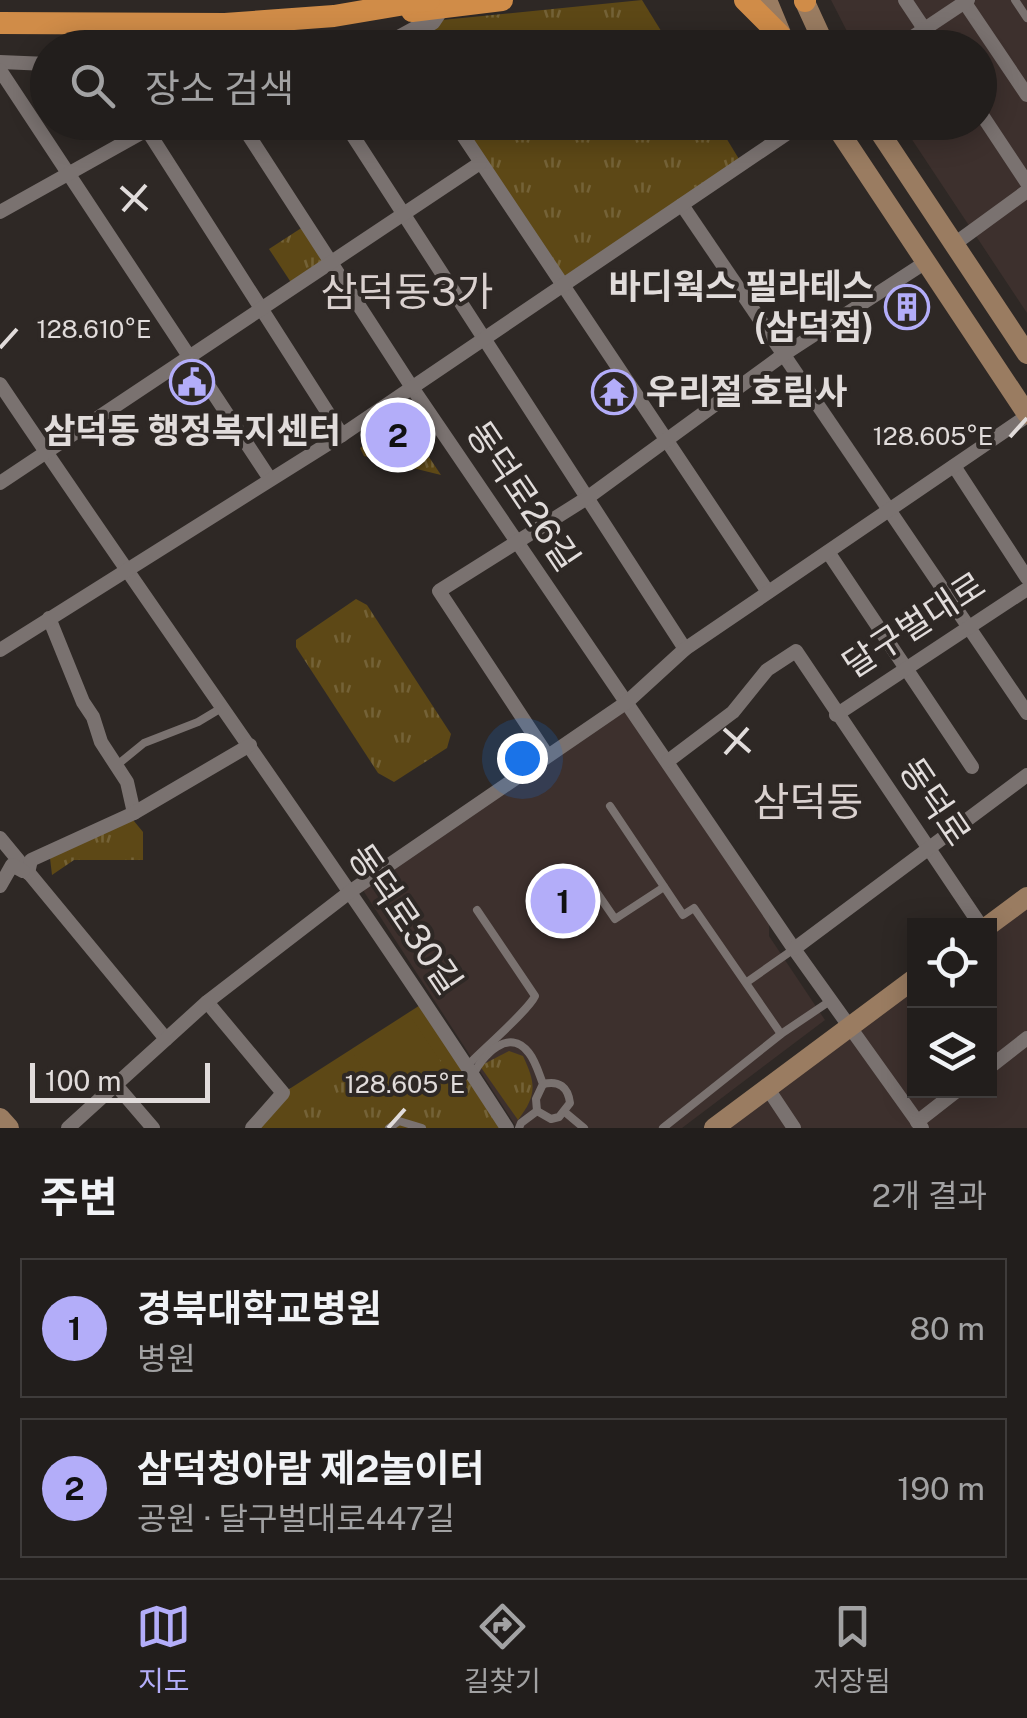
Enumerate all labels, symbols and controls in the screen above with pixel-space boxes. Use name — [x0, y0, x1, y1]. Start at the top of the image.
search box — [30, 30, 997, 140]
icon: search — [65, 58, 120, 113]
text: 장소 검색 — [145, 66, 294, 111]
place label: 바디웍스 필라테스 (삼덕점) — [609, 266, 874, 347]
district label: 삼덕동3가 — [321, 268, 493, 315]
building icon: 바디웍스 필라테스 (삼덕점) — [884, 284, 930, 330]
text: 128.610°E — [36, 314, 152, 344]
public building icon: 삼덕동 행정복지센터 — [169, 359, 215, 405]
temple icon: 우리절 호림사 — [591, 369, 637, 415]
place label: 우리절 호림사 — [646, 371, 847, 412]
pin: 2 — [366, 398, 430, 472]
place label: 삼덕동 행정복지센터 — [43, 410, 341, 451]
street label: 동덕로26길 — [458, 413, 588, 578]
text: 128.605°E — [873, 421, 993, 451]
street label: 달구벌대로 — [835, 564, 992, 686]
your location — [497, 733, 548, 784]
street label: 동덕로 — [891, 750, 979, 853]
district label: 삼덕동 — [753, 778, 863, 825]
street label: 동덕로30길 — [340, 836, 471, 1002]
pin: 1 — [530, 864, 596, 938]
map controls — [907, 918, 997, 1098]
button: locate — [907, 918, 997, 1008]
button: layers — [907, 1008, 997, 1098]
scale bar — [30, 1058, 210, 1102]
text: 100 m — [45, 1064, 122, 1097]
text: 128.605°E — [345, 1069, 465, 1099]
text: 주변 — [40, 1172, 117, 1221]
text: 2개 결과 — [872, 1177, 987, 1214]
text: 경북대학교병원 — [137, 1286, 382, 1331]
text: 1 — [68, 1310, 81, 1347]
text: 80 m — [909, 1310, 985, 1347]
text: 병원 — [137, 1340, 196, 1377]
text: 삼덕청아람 제2놀이터 — [137, 1446, 484, 1491]
text: 2 — [64, 1470, 85, 1507]
text: 190 m — [897, 1470, 985, 1507]
text: 공원 · 달구벌대로447길 — [137, 1500, 455, 1537]
tab: 지도 — [136, 1599, 191, 1699]
tab: 길찾기 — [464, 1599, 541, 1699]
tab: 저장됨 — [813, 1599, 891, 1699]

